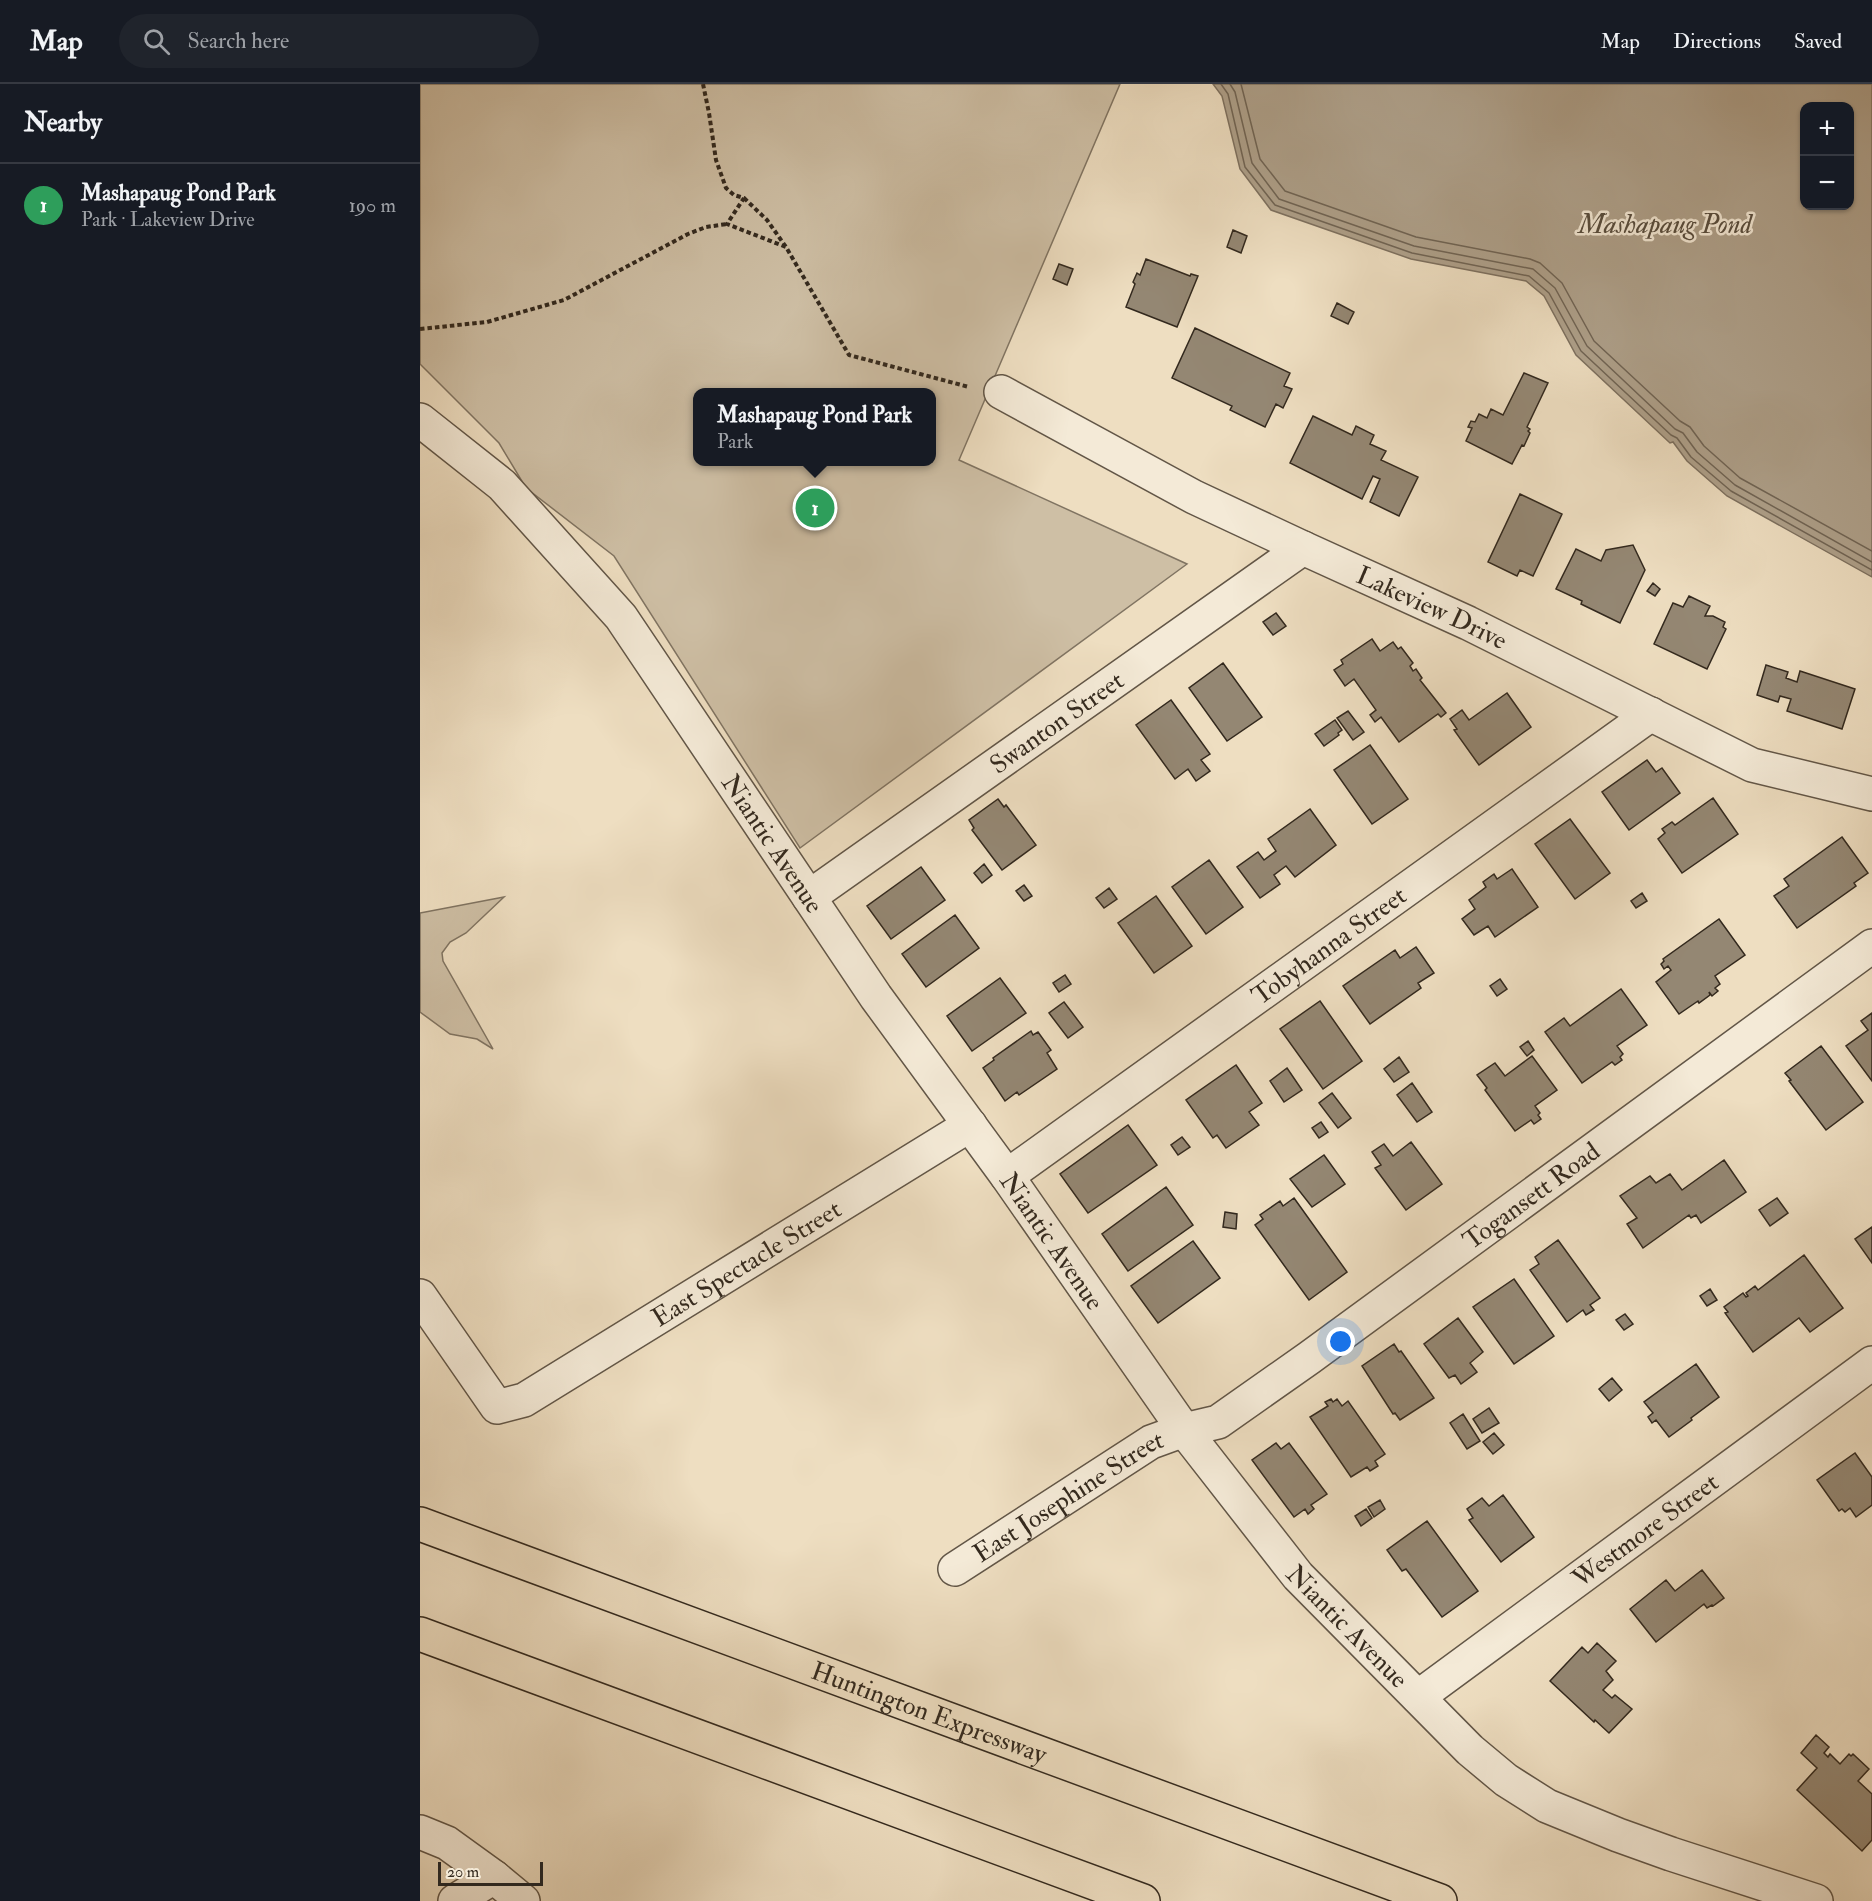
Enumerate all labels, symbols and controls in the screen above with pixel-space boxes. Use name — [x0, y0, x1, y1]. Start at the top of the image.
search box — [119, 14, 539, 68]
text: Map — [30, 24, 83, 59]
icon: search — [140, 25, 173, 58]
text: Search here — [188, 27, 289, 55]
text: Map — [1600, 28, 1640, 55]
text: Directions — [1673, 28, 1761, 55]
text: Saved — [1794, 28, 1842, 55]
map controls — [1800, 102, 1854, 210]
button: + — [1800, 102, 1854, 156]
text: Nearby — [24, 107, 102, 139]
button: − — [1800, 156, 1854, 210]
text: Mashapaug Pond Park — [81, 179, 276, 207]
text: 1 — [40, 193, 47, 218]
text: 190 m — [349, 193, 396, 218]
text: Park · Lakeview Drive — [81, 207, 255, 232]
water label: Mashapaug Pond — [1576, 208, 1753, 241]
popup — [693, 388, 936, 466]
text: Mashapaug Pond Park — [717, 401, 912, 429]
text: Park — [717, 429, 753, 454]
pin: 1 — [796, 486, 834, 530]
street label: Lakeview Drive — [1351, 559, 1512, 657]
street label: Swanton Street — [984, 665, 1130, 781]
street label: Niantic Avenue — [714, 768, 830, 920]
street label: Tobyhanna Street — [1246, 880, 1413, 1012]
street label: Togansett Road — [1457, 1135, 1607, 1257]
street label: Niantic Avenue — [992, 1167, 1111, 1317]
street label: East Spectacle Street — [646, 1193, 847, 1334]
your location — [1326, 1327, 1355, 1356]
street label: East Josephine Street — [968, 1424, 1168, 1570]
street label: Westmore Street — [1566, 1466, 1725, 1596]
street label: Niantic Avenue — [1279, 1558, 1415, 1695]
street label: Huntington Expressway — [807, 1655, 1052, 1771]
scale bar — [438, 1859, 543, 1886]
text: 20 m — [447, 1862, 479, 1882]

